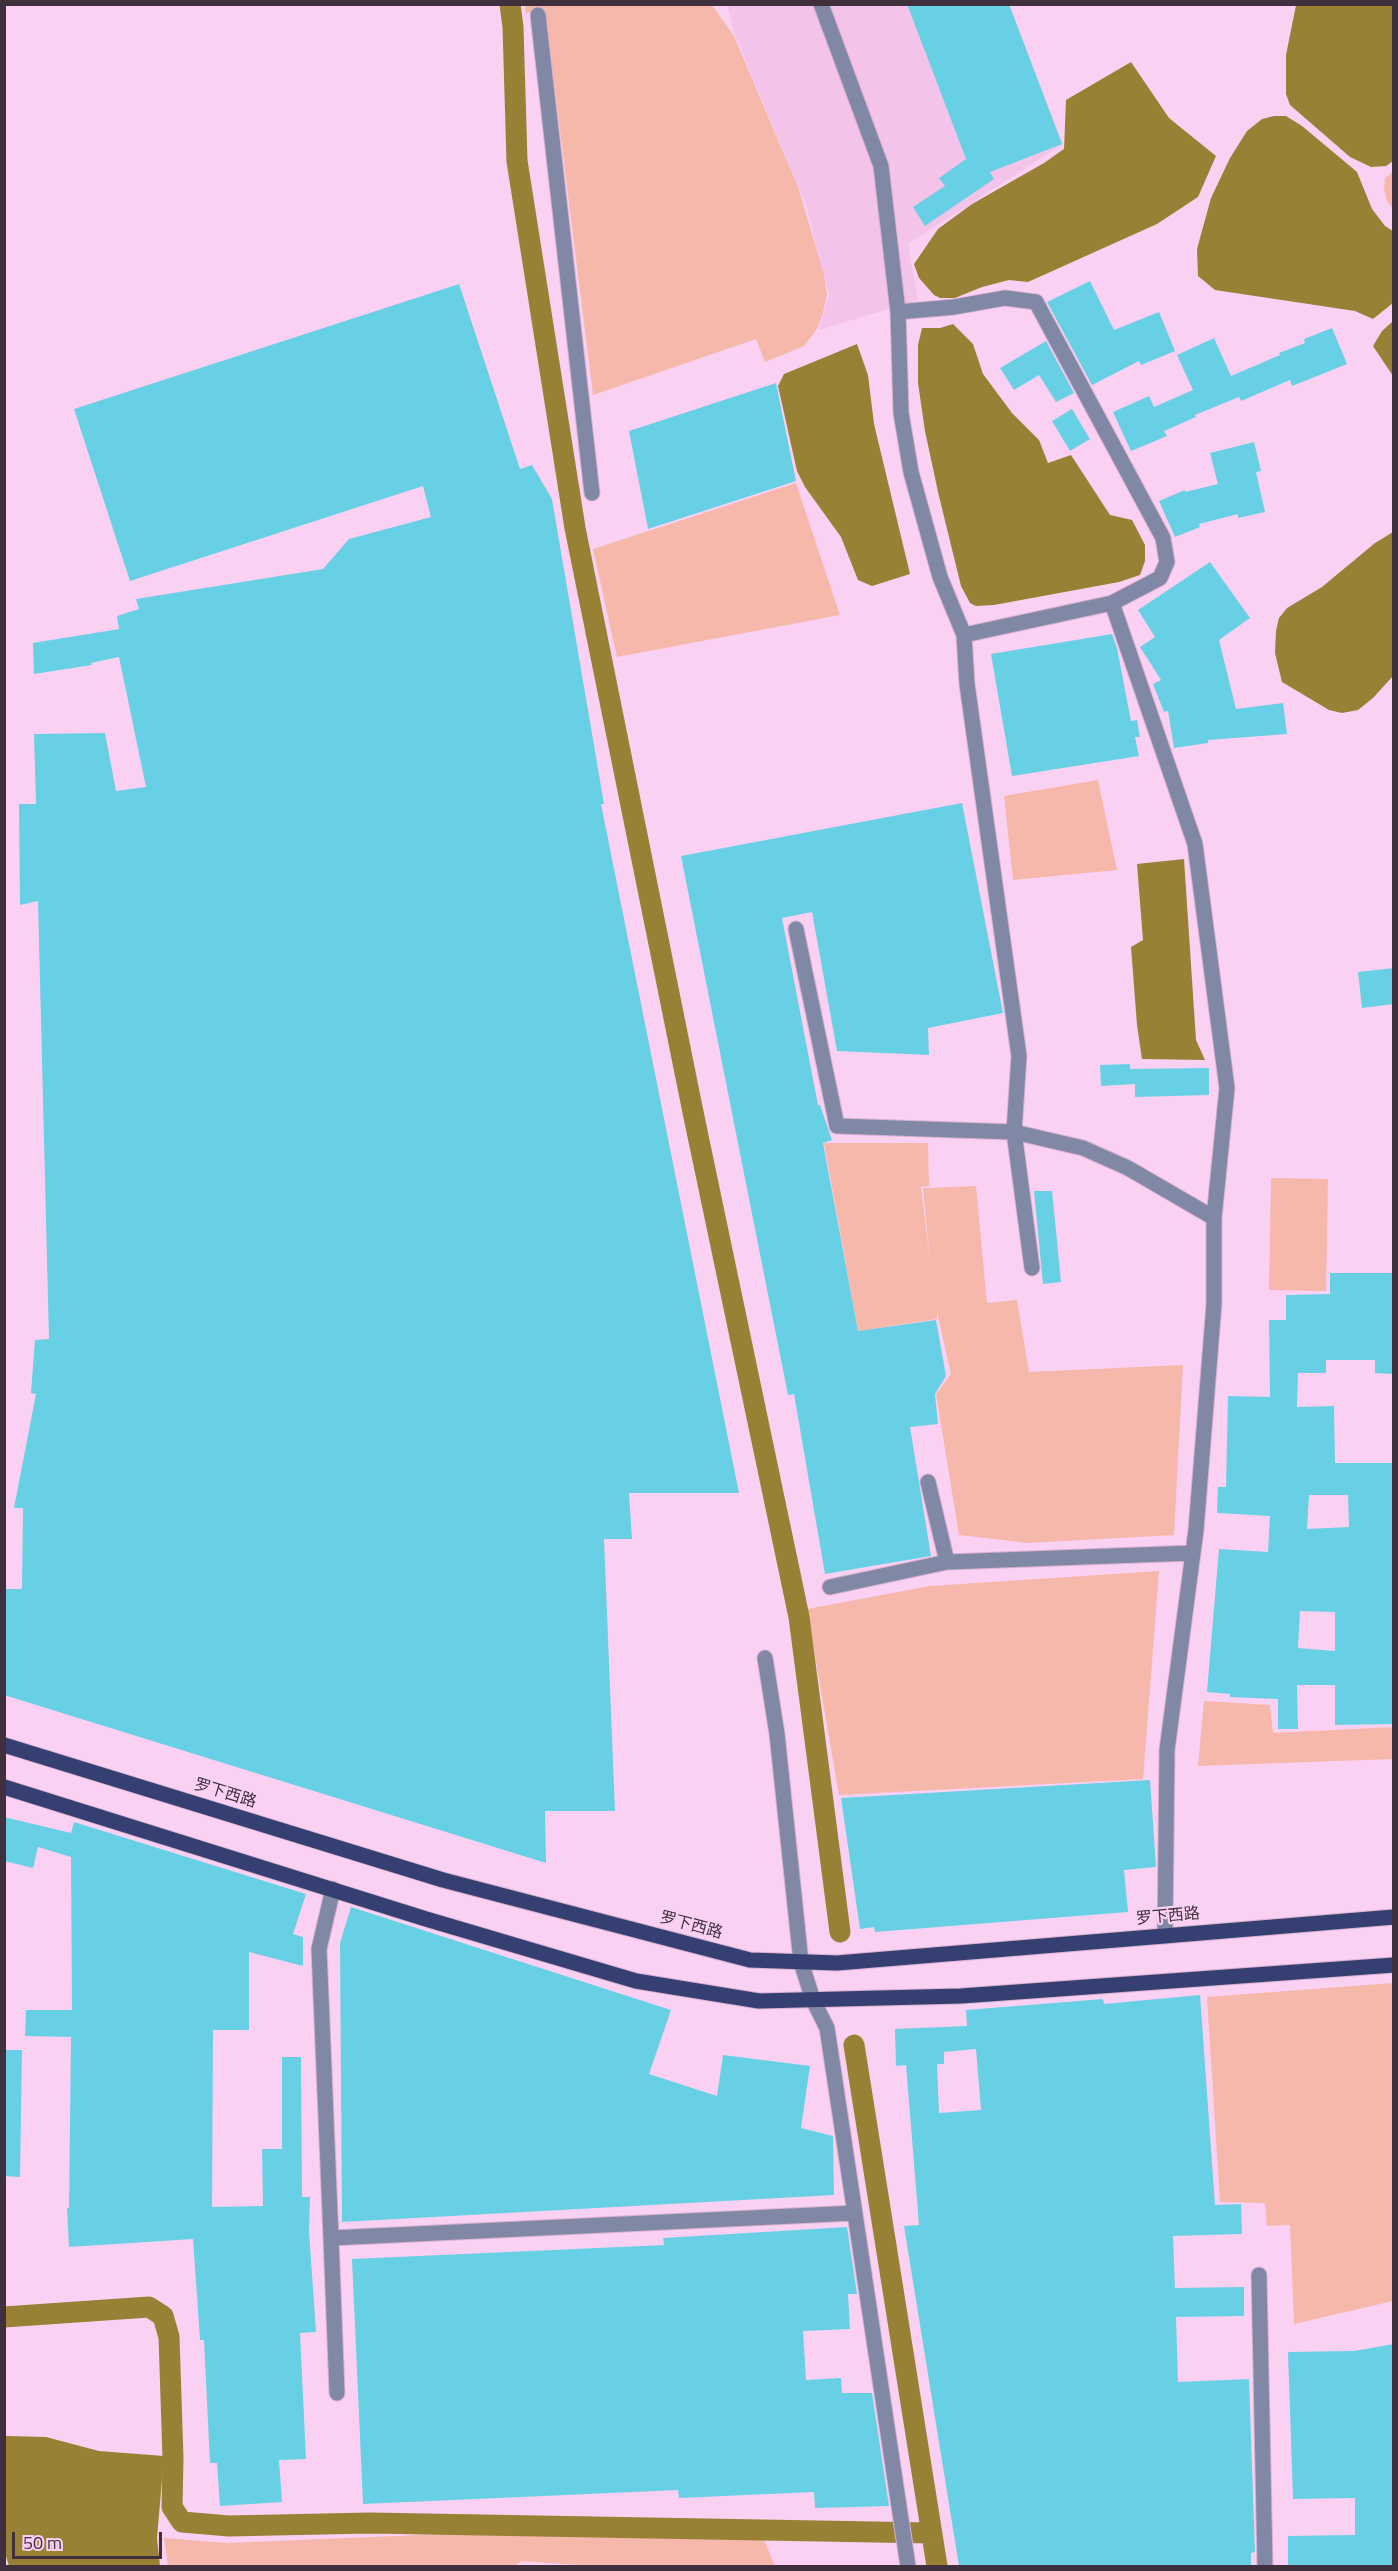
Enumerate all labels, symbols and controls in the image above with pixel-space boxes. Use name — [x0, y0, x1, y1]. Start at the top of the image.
street label: 罗下西路 — [192, 1775, 258, 1813]
street label: 罗下西路 — [1135, 1905, 1201, 1929]
street label: 罗下西路 — [658, 1908, 724, 1944]
scale bar — [15, 2520, 165, 2558]
text: 50 m — [23, 2529, 62, 2556]

